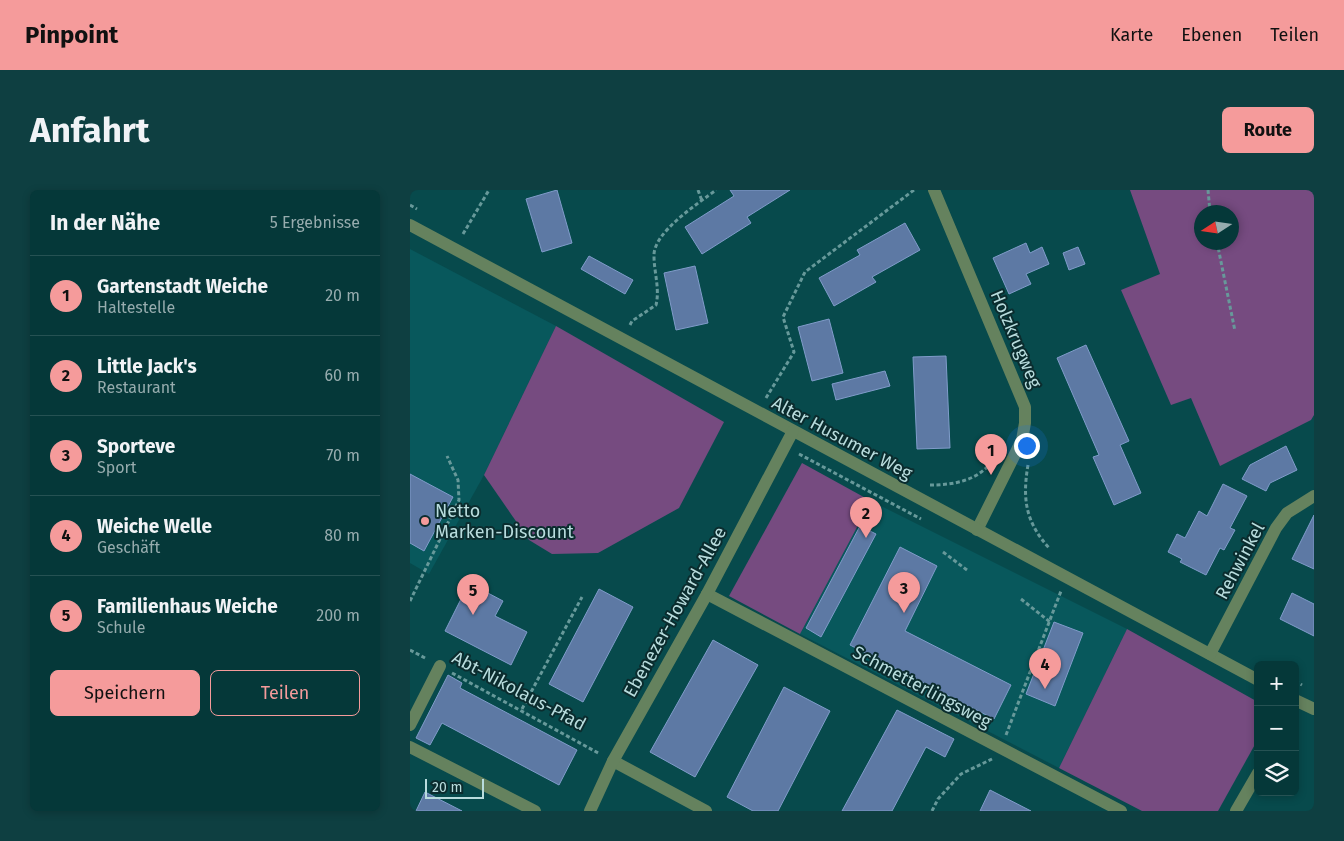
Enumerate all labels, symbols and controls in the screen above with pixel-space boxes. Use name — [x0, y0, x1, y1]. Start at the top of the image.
text: Pinpoint — [25, 21, 118, 49]
text: Karte — [1110, 24, 1153, 46]
text: Ebenen — [1181, 24, 1242, 46]
text: Teilen — [1270, 24, 1319, 46]
button: Route — [1222, 107, 1314, 153]
text: Anfahrt — [30, 109, 149, 151]
north arrow — [1194, 205, 1239, 250]
text: In der Nähe — [50, 210, 160, 236]
text: 5 Ergebnisse — [270, 213, 360, 232]
text: Gartenstadt Weiche — [97, 275, 268, 298]
text: 1 — [62, 286, 70, 305]
text: 20 m — [325, 286, 360, 305]
street label: Holzkrugweg — [986, 287, 1047, 392]
text: Haltestelle — [97, 298, 175, 317]
text: Little Jack's — [97, 355, 197, 378]
text: 2 — [62, 366, 70, 385]
text: 60 m — [325, 366, 360, 385]
text: Restaurant — [97, 378, 176, 397]
street label: Alter Husumer Weg — [768, 392, 916, 485]
your location — [1014, 433, 1040, 459]
pin: 1 — [975, 434, 1007, 475]
text: Sporteve — [97, 435, 175, 458]
text: 3 — [62, 446, 70, 465]
text: 70 m — [326, 446, 360, 465]
text: Sport — [97, 458, 137, 477]
pin: 2 — [850, 497, 882, 538]
place label: Netto Marken-Discount — [435, 500, 574, 543]
text: Weiche Welle — [97, 515, 212, 538]
marker: Netto Marken-Discount — [419, 515, 431, 527]
street label: Rehwinkel — [1211, 519, 1269, 603]
street label: Ebenezer-Howard-Allee — [619, 523, 731, 701]
text: 4 — [61, 526, 71, 545]
text: 80 m — [324, 526, 360, 545]
text: Geschäft — [97, 538, 160, 557]
pin: 3 — [888, 572, 920, 613]
pin: 5 — [457, 574, 489, 615]
text: Familienhaus Weiche — [97, 595, 278, 618]
text: 5 — [62, 606, 70, 625]
text: 200 m — [316, 606, 360, 625]
text: Schule — [97, 618, 145, 637]
street label: Schmetterlingsweg — [849, 641, 996, 733]
street label: Abt-Nikolaus-Pfad — [448, 646, 590, 736]
pin: 4 — [1029, 648, 1061, 689]
map controls — [1254, 661, 1299, 796]
button: + — [1254, 661, 1299, 706]
button: Speichern — [50, 670, 200, 716]
button: Teilen — [210, 670, 360, 716]
button: − — [1254, 706, 1299, 751]
button: layers — [1254, 751, 1299, 796]
scale bar — [425, 776, 484, 799]
text: 20 m — [432, 779, 462, 796]

